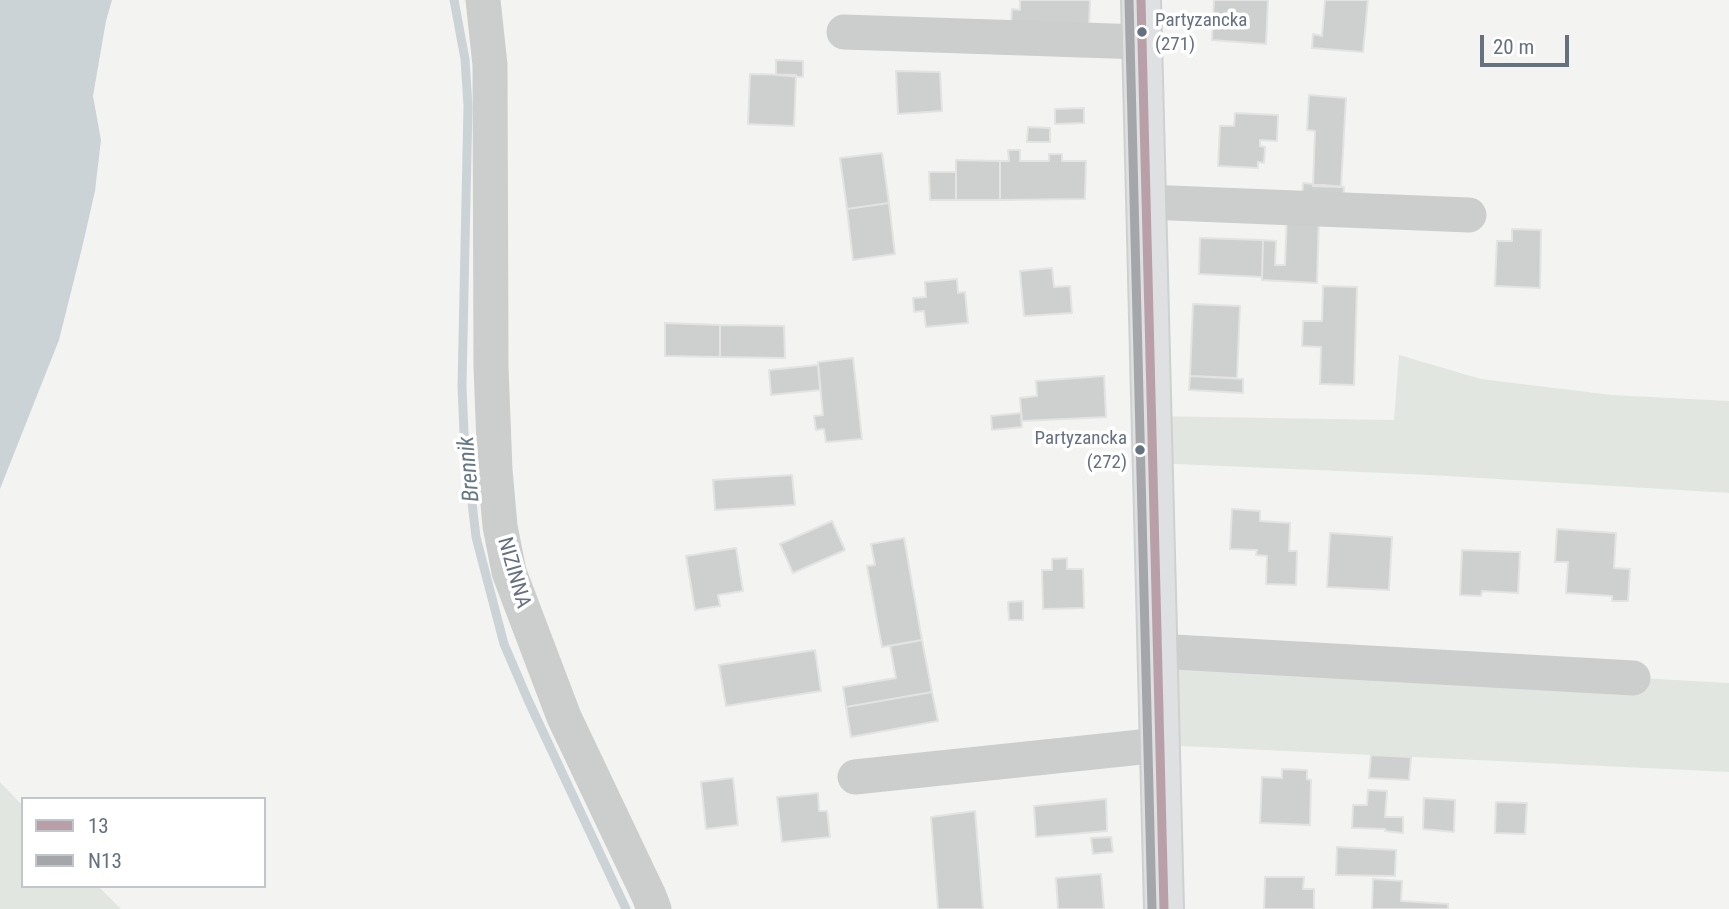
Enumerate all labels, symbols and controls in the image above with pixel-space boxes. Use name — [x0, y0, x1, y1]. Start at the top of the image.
place label: Partyzancka (271) — [1155, 10, 1247, 54]
scale bar — [1484, 21, 1573, 65]
marker: Partyzancka (271) — [1135, 25, 1149, 39]
text: 20 m — [1493, 35, 1534, 59]
place label: Partyzancka (272) — [1035, 428, 1127, 472]
water label: Brennik — [453, 435, 487, 503]
marker: Partyzancka (272) — [1133, 443, 1147, 457]
street label: NIZINNA — [491, 535, 535, 611]
legend — [21, 797, 266, 888]
text: 13 — [88, 814, 109, 838]
text: N13 — [88, 849, 122, 873]

